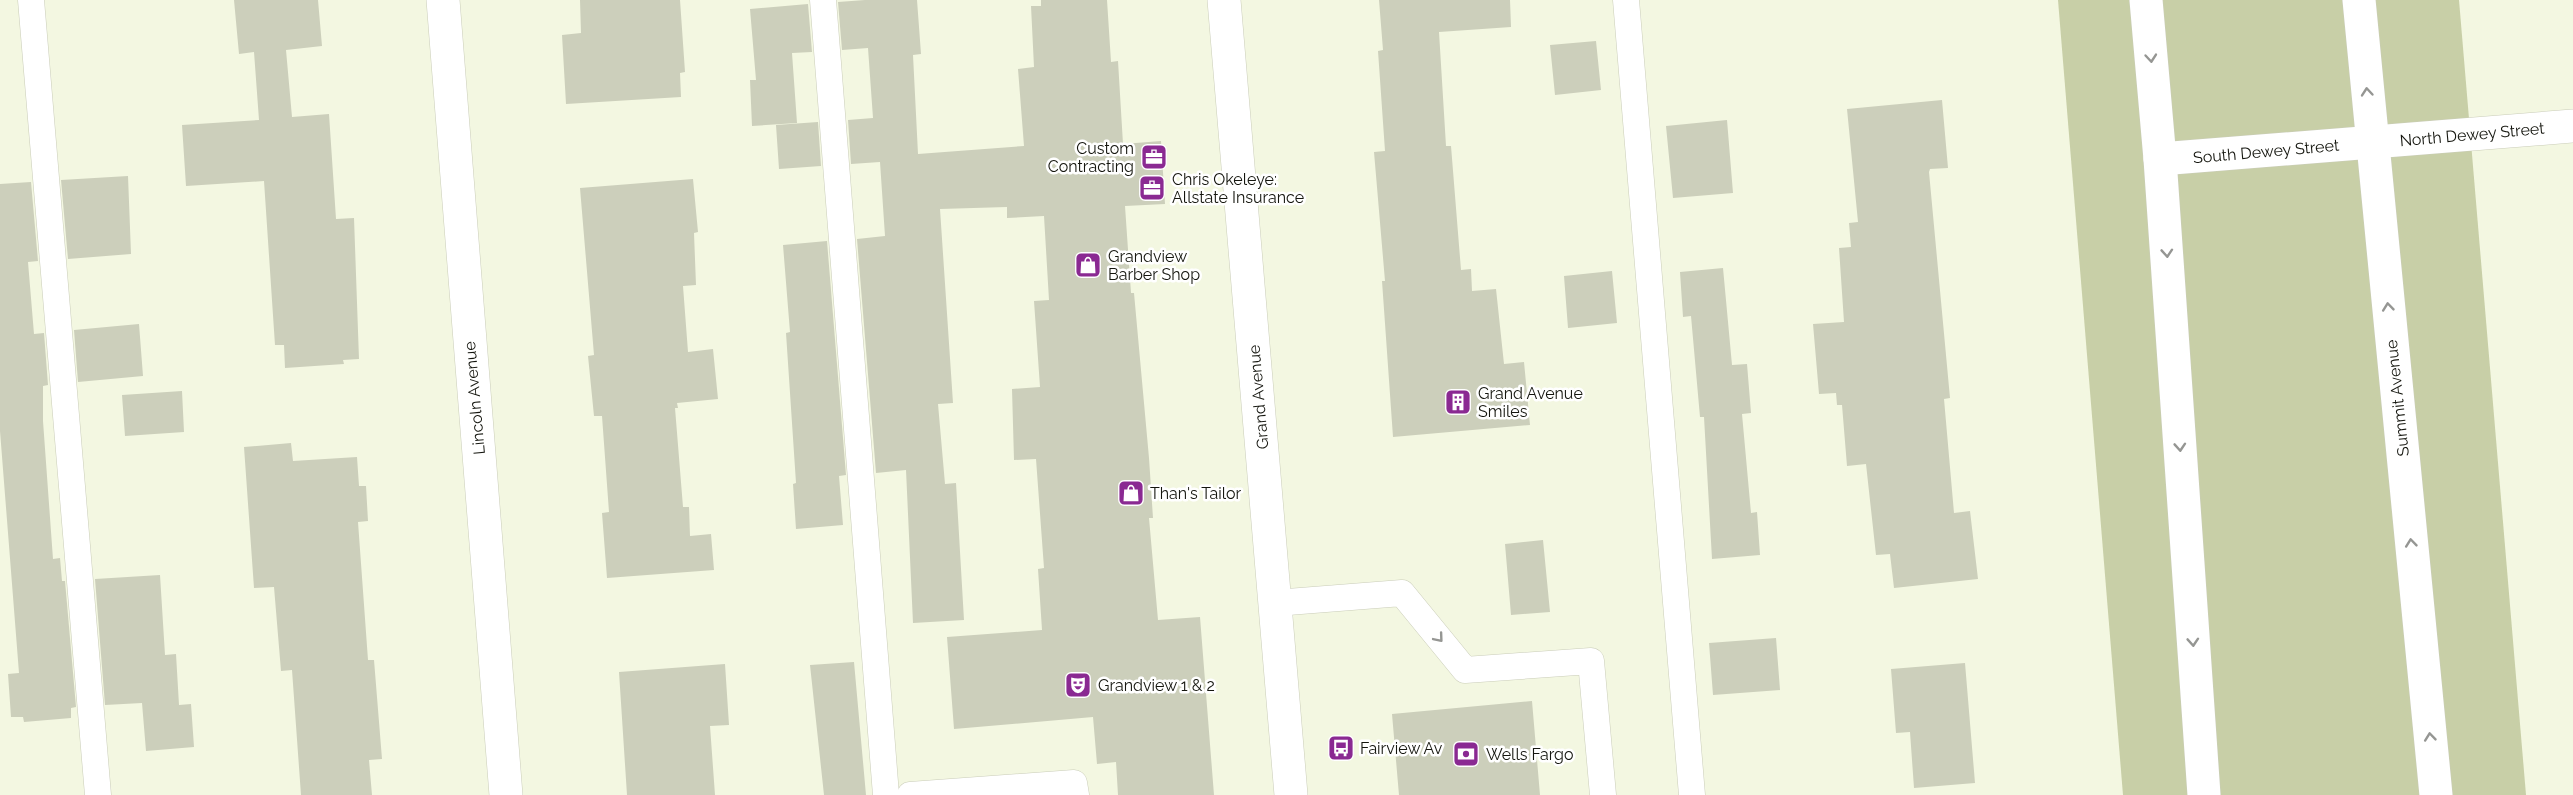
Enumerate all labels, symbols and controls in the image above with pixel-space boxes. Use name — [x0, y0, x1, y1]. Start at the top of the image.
one-way arrow — [2144, 54, 2157, 63]
one-way arrow — [2361, 87, 2374, 96]
street label: North Dewey Street — [2399, 119, 2546, 150]
street label: South Dewey Street — [2192, 136, 2341, 167]
place label: Custom Contracting — [1048, 139, 1134, 176]
office icon: Custom Contracting — [1139, 142, 1169, 172]
place label: Chris Okeleye: Allstate Insurance — [1172, 170, 1304, 207]
office icon: Chris Okeleye: Allstate Insurance — [1137, 173, 1167, 203]
place label: Grandview Barber Shop — [1108, 247, 1200, 284]
one-way arrow — [2160, 248, 2173, 257]
shop icon: Grandview Barber Shop — [1073, 250, 1103, 280]
one-way arrow — [2382, 302, 2395, 311]
street label: Summit Avenue — [2382, 339, 2413, 457]
street label: Lincoln Avenue — [460, 340, 489, 455]
street label: Grand Avenue — [1244, 344, 1273, 450]
place label: Grand Avenue Smiles — [1478, 384, 1583, 421]
building icon: Grand Avenue Smiles — [1443, 387, 1473, 417]
one-way arrow — [2173, 443, 2186, 452]
shop icon: Than's Tailor — [1116, 478, 1146, 508]
place label: Than's Tailor — [1150, 484, 1242, 503]
one-way arrow — [2405, 538, 2418, 547]
one-way arrow — [1432, 631, 1443, 642]
one-way arrow — [2187, 637, 2200, 646]
theatre icon: Grandview 1 & 2 — [1063, 670, 1093, 700]
place label: Grandview 1 & 2 — [1098, 676, 1215, 695]
one-way arrow — [2424, 732, 2437, 741]
bus stop icon: Fairview Av — [1326, 733, 1356, 763]
place label: Fairview Av — [1360, 739, 1443, 758]
bank icon: Wells Fargo — [1451, 739, 1481, 769]
place label: Wells Fargo — [1486, 745, 1573, 764]

